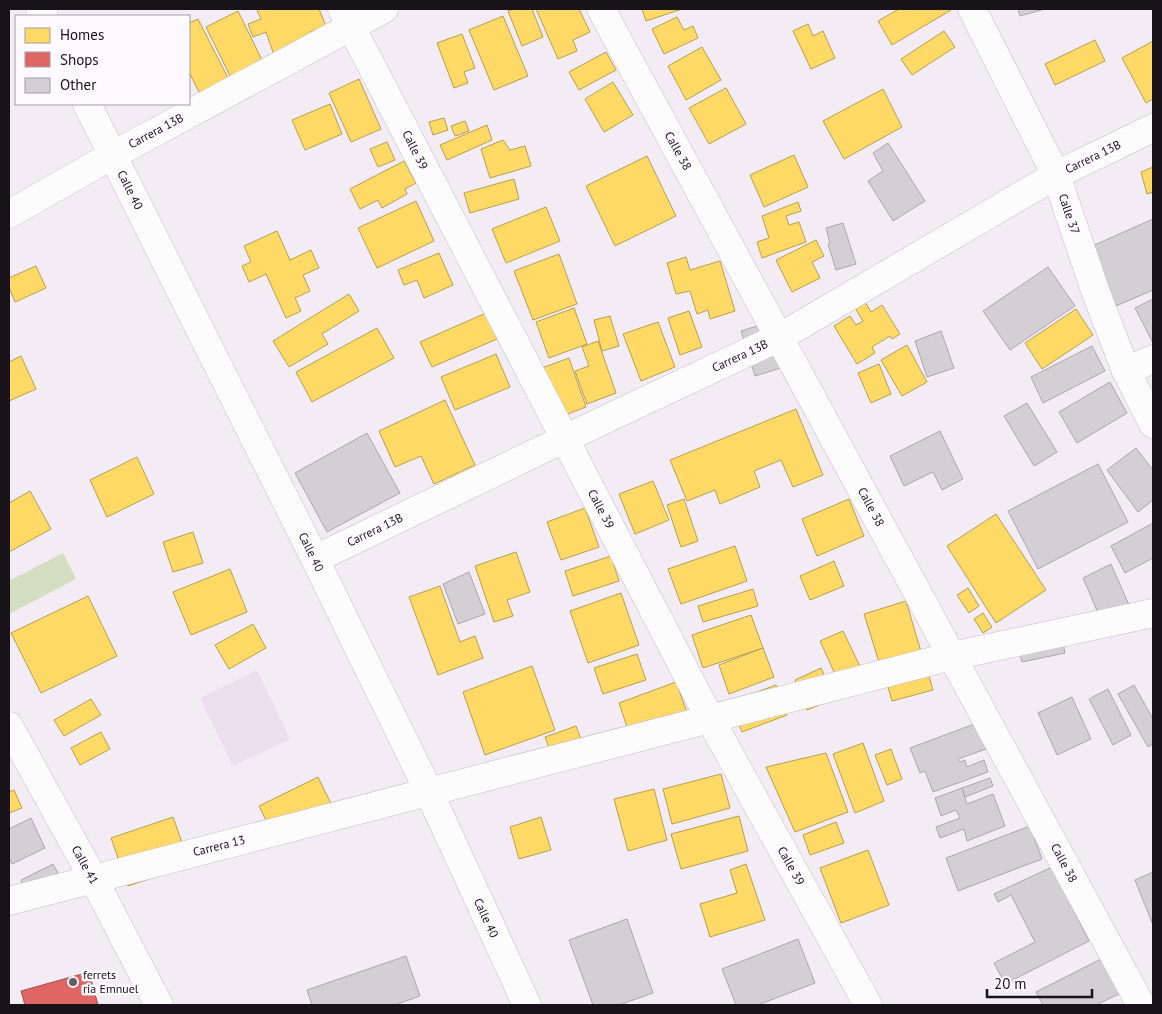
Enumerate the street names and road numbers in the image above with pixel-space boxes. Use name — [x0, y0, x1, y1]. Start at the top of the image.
street label: Carrera 13B — [126, 110, 186, 151]
street label: Calle 39 — [399, 128, 432, 172]
street label: Calle 38 — [662, 129, 695, 173]
street label: Carrera 13B — [1062, 137, 1123, 176]
street label: Calle 40 — [114, 168, 147, 212]
street label: Calle 37 — [1056, 192, 1083, 236]
street label: Carrera 13B — [709, 336, 770, 375]
street label: Calle 38 — [855, 485, 888, 529]
street label: Calle 39 — [585, 487, 618, 531]
street label: Carrera 13B — [344, 510, 405, 549]
street label: Calle 40 — [296, 530, 328, 574]
street label: Carrera 13 — [191, 832, 246, 859]
street label: Calle 38 — [1048, 841, 1081, 885]
street label: Calle 41 — [69, 843, 102, 887]
street label: Calle 39 — [775, 844, 808, 888]
street label: Calle 40 — [471, 896, 502, 940]

